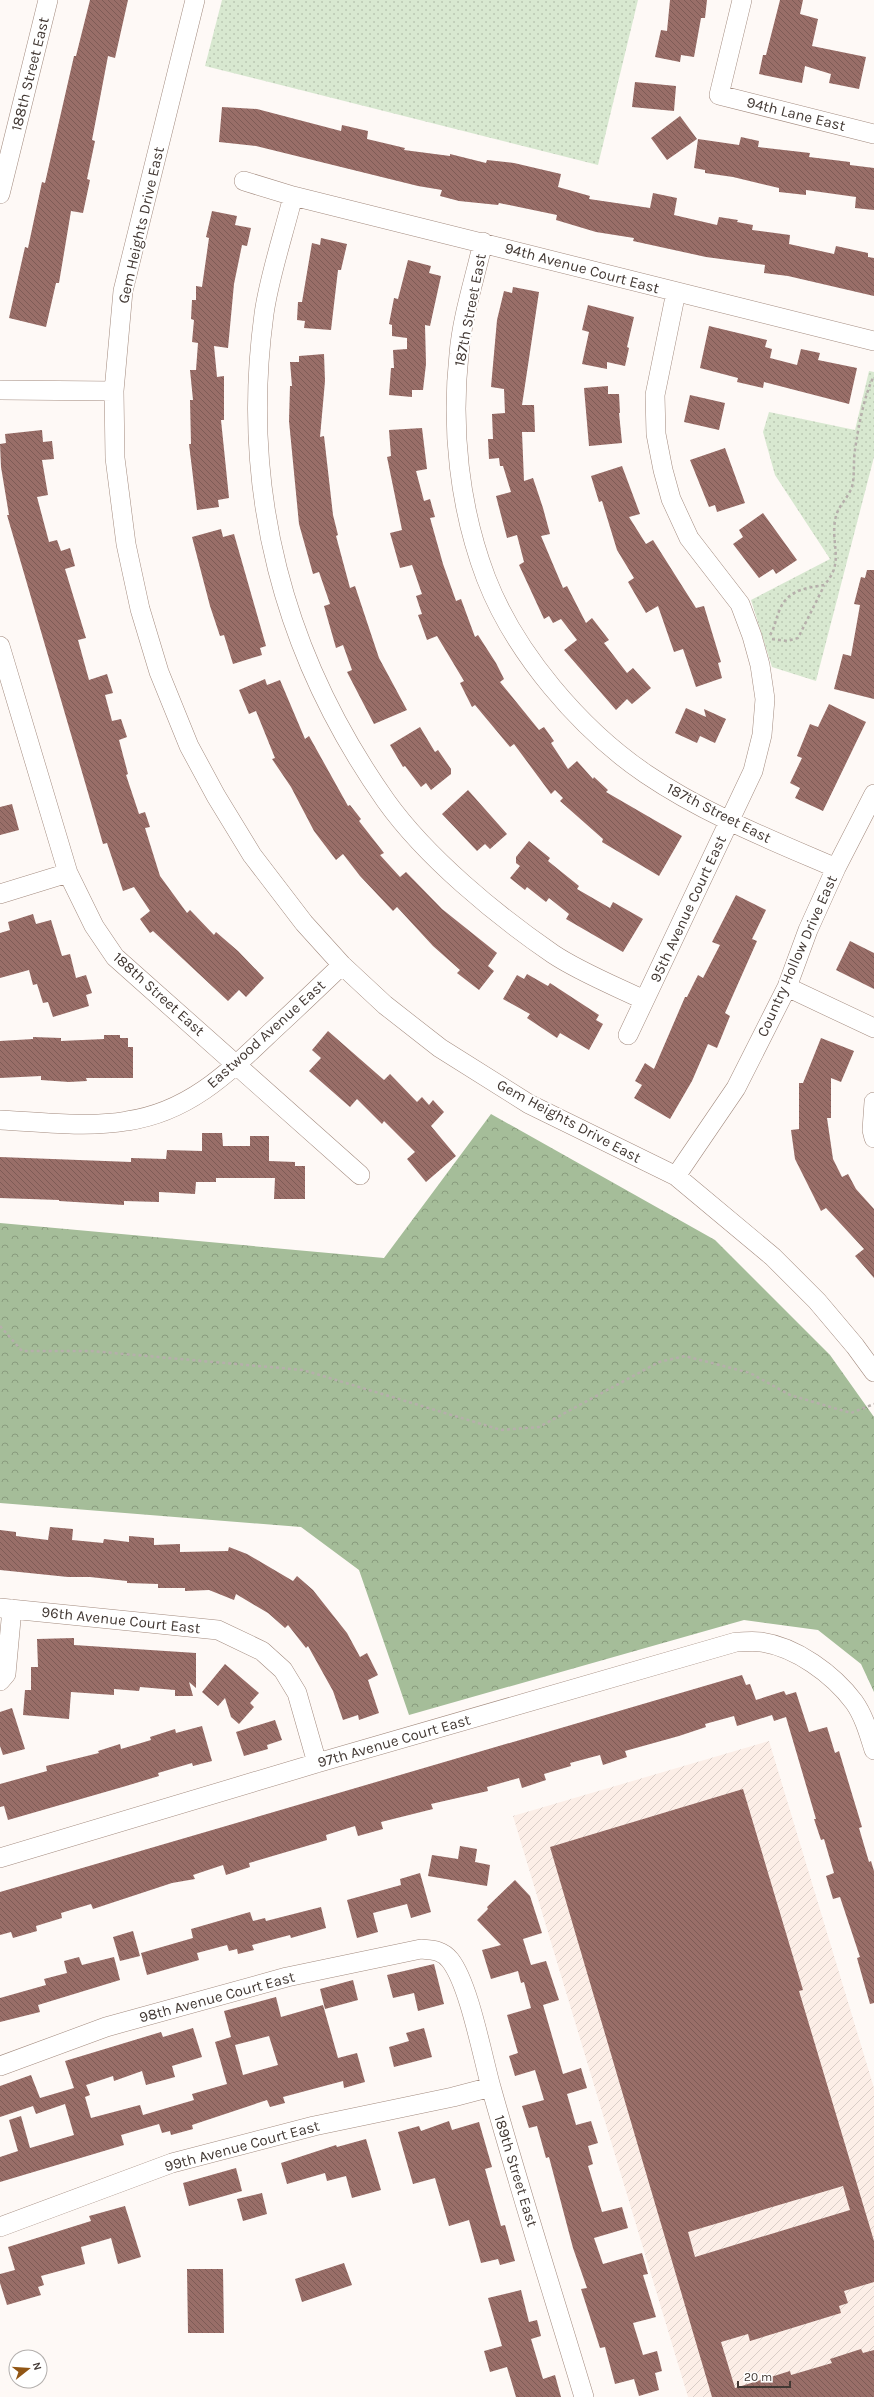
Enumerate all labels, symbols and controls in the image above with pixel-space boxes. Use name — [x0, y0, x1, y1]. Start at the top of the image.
street label: 188th Street East — [7, 15, 53, 133]
street label: 94th Lane East — [745, 93, 848, 135]
street label: Gem Heights Drive East — [114, 144, 168, 305]
street label: 94th Avenue Court East — [503, 239, 662, 297]
street label: 187th Street East — [450, 252, 490, 368]
street label: 187th Street East — [664, 779, 774, 847]
street label: 95th Avenue Court East — [646, 833, 730, 985]
street label: Country Hollow Drive East — [753, 872, 841, 1040]
street label: 188th Street East — [110, 948, 209, 1040]
street label: Eastwood Avenue East — [203, 976, 329, 1092]
street label: Gem Heights Drive East — [494, 1075, 644, 1167]
street label: 96th Avenue Court East — [41, 1603, 202, 1637]
street label: 97th Avenue Court East — [315, 1710, 473, 1771]
street label: 98th Avenue Court East — [137, 1967, 297, 2026]
street label: 189th Street East — [490, 2113, 542, 2229]
street label: 99th Avenue Court East — [162, 2117, 322, 2175]
north arrow — [8, 2349, 48, 2389]
text: N — [30, 2361, 44, 2372]
scale bar — [738, 2363, 790, 2389]
text: 20 m — [744, 2370, 772, 2384]

